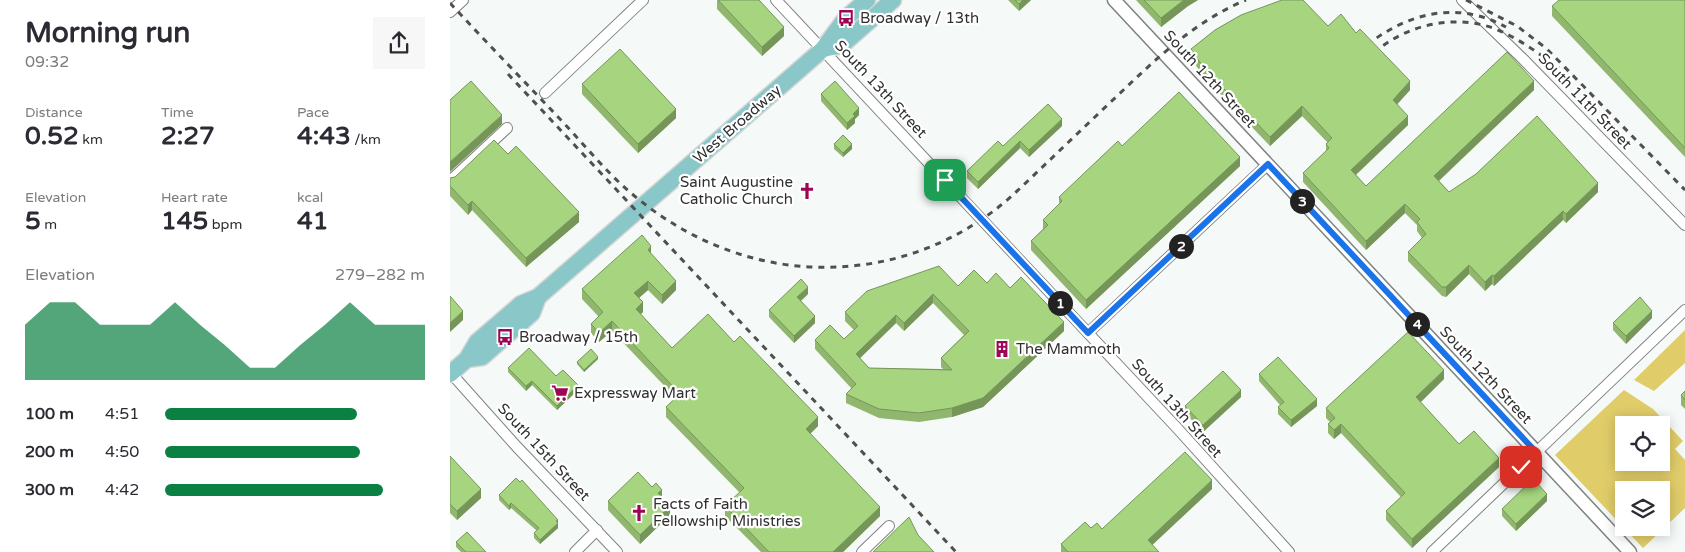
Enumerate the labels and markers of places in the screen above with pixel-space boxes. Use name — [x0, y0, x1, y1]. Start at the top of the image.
bus stop icon: Broadway / 13th — [836, 8, 856, 28]
place label: Broadway / 13th — [860, 9, 979, 27]
pin — [924, 159, 966, 201]
place label: Saint Augustine Catholic Church — [680, 173, 793, 208]
church icon: Saint Augustine Catholic Church — [797, 181, 817, 201]
pin: 3 — [1290, 188, 1314, 214]
pin: 2 — [1168, 234, 1194, 258]
pin: 1 — [1048, 290, 1072, 316]
pin: 4 — [1404, 312, 1430, 336]
bus stop icon: Broadway / 15th — [495, 327, 515, 347]
place label: Broadway / 15th — [519, 328, 638, 346]
building icon: The Mammoth — [992, 339, 1012, 359]
place label: The Mammoth — [1016, 340, 1121, 358]
supermarket icon: Expressway Mart — [550, 383, 570, 403]
place label: Expressway Mart — [574, 384, 696, 402]
pin — [1500, 446, 1542, 488]
place label: Facts of Faith Fellowship Ministries — [653, 495, 801, 530]
church icon: Facts of Faith Fellowship Ministries — [629, 503, 649, 523]

